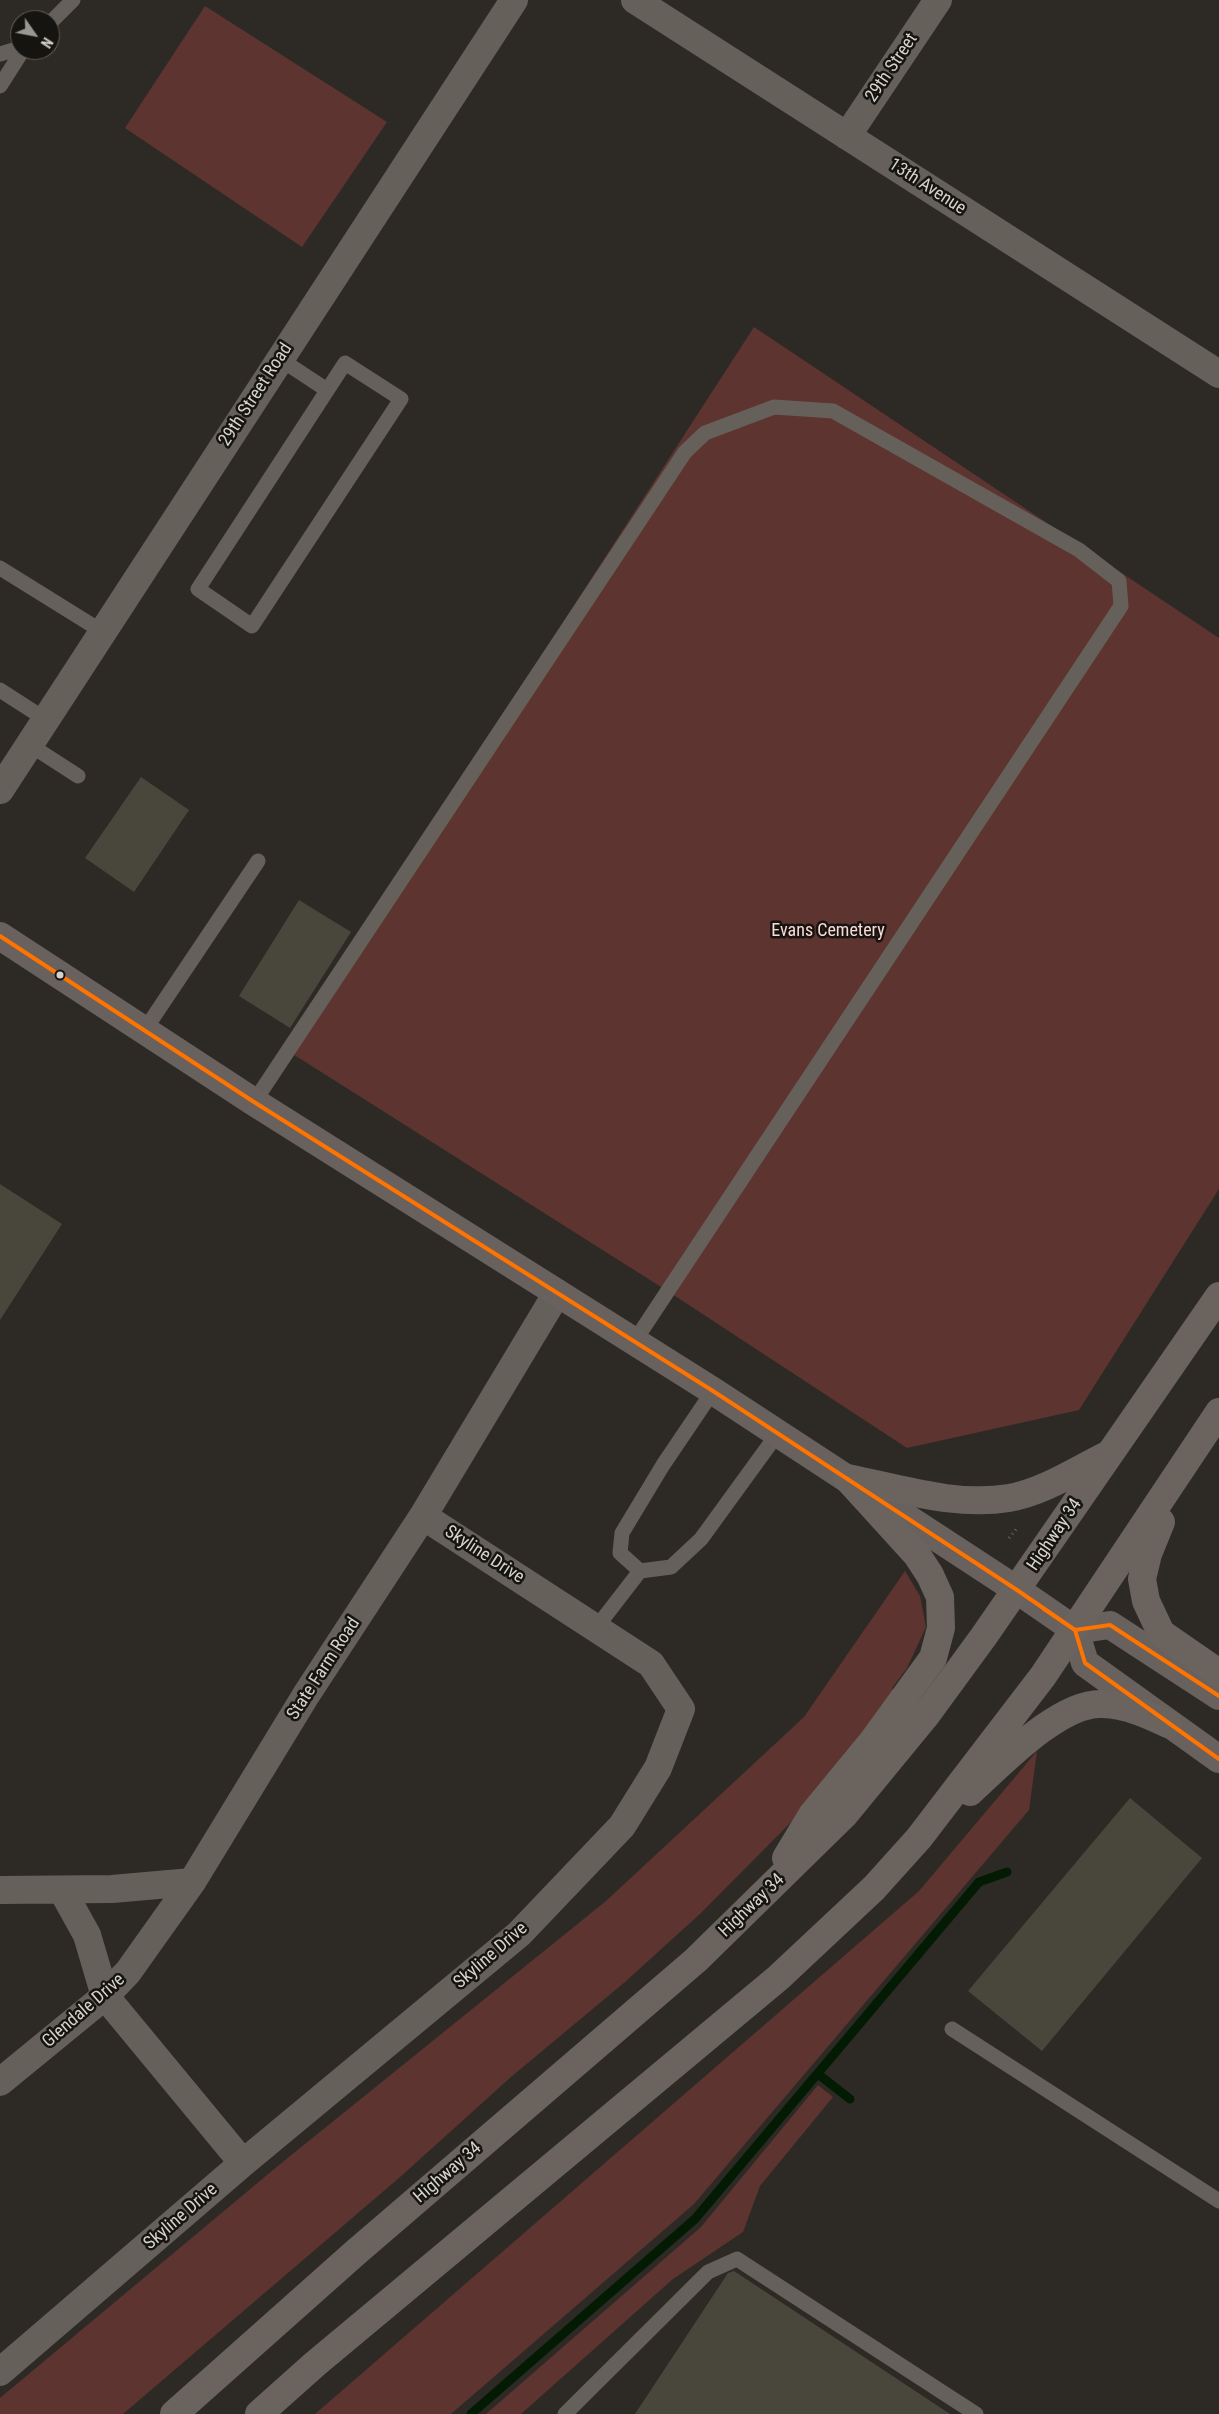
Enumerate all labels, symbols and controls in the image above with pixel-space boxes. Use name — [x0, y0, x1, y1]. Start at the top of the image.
north arrow — [10, 10, 60, 60]
street label: 29th Street — [861, 30, 923, 106]
text: N — [38, 35, 56, 51]
street label: 13th Avenue — [884, 154, 970, 220]
street label: 29th Street Road — [215, 339, 297, 451]
park label: Evans Cemetery — [771, 920, 885, 942]
unlabelled marker — [55, 970, 65, 980]
street label: Highway 34 — [1023, 1495, 1087, 1575]
street label: Skyline Drive — [440, 1521, 528, 1589]
street label: State Farm Road — [283, 1614, 365, 1724]
street label: Highway 34 — [715, 1870, 789, 1942]
street label: Skyline Drive — [450, 1918, 532, 1994]
street label: Glendale Drive — [38, 1969, 130, 2053]
street label: Highway 34 — [410, 2138, 486, 2208]
street label: Skyline Drive — [140, 2179, 222, 2255]

